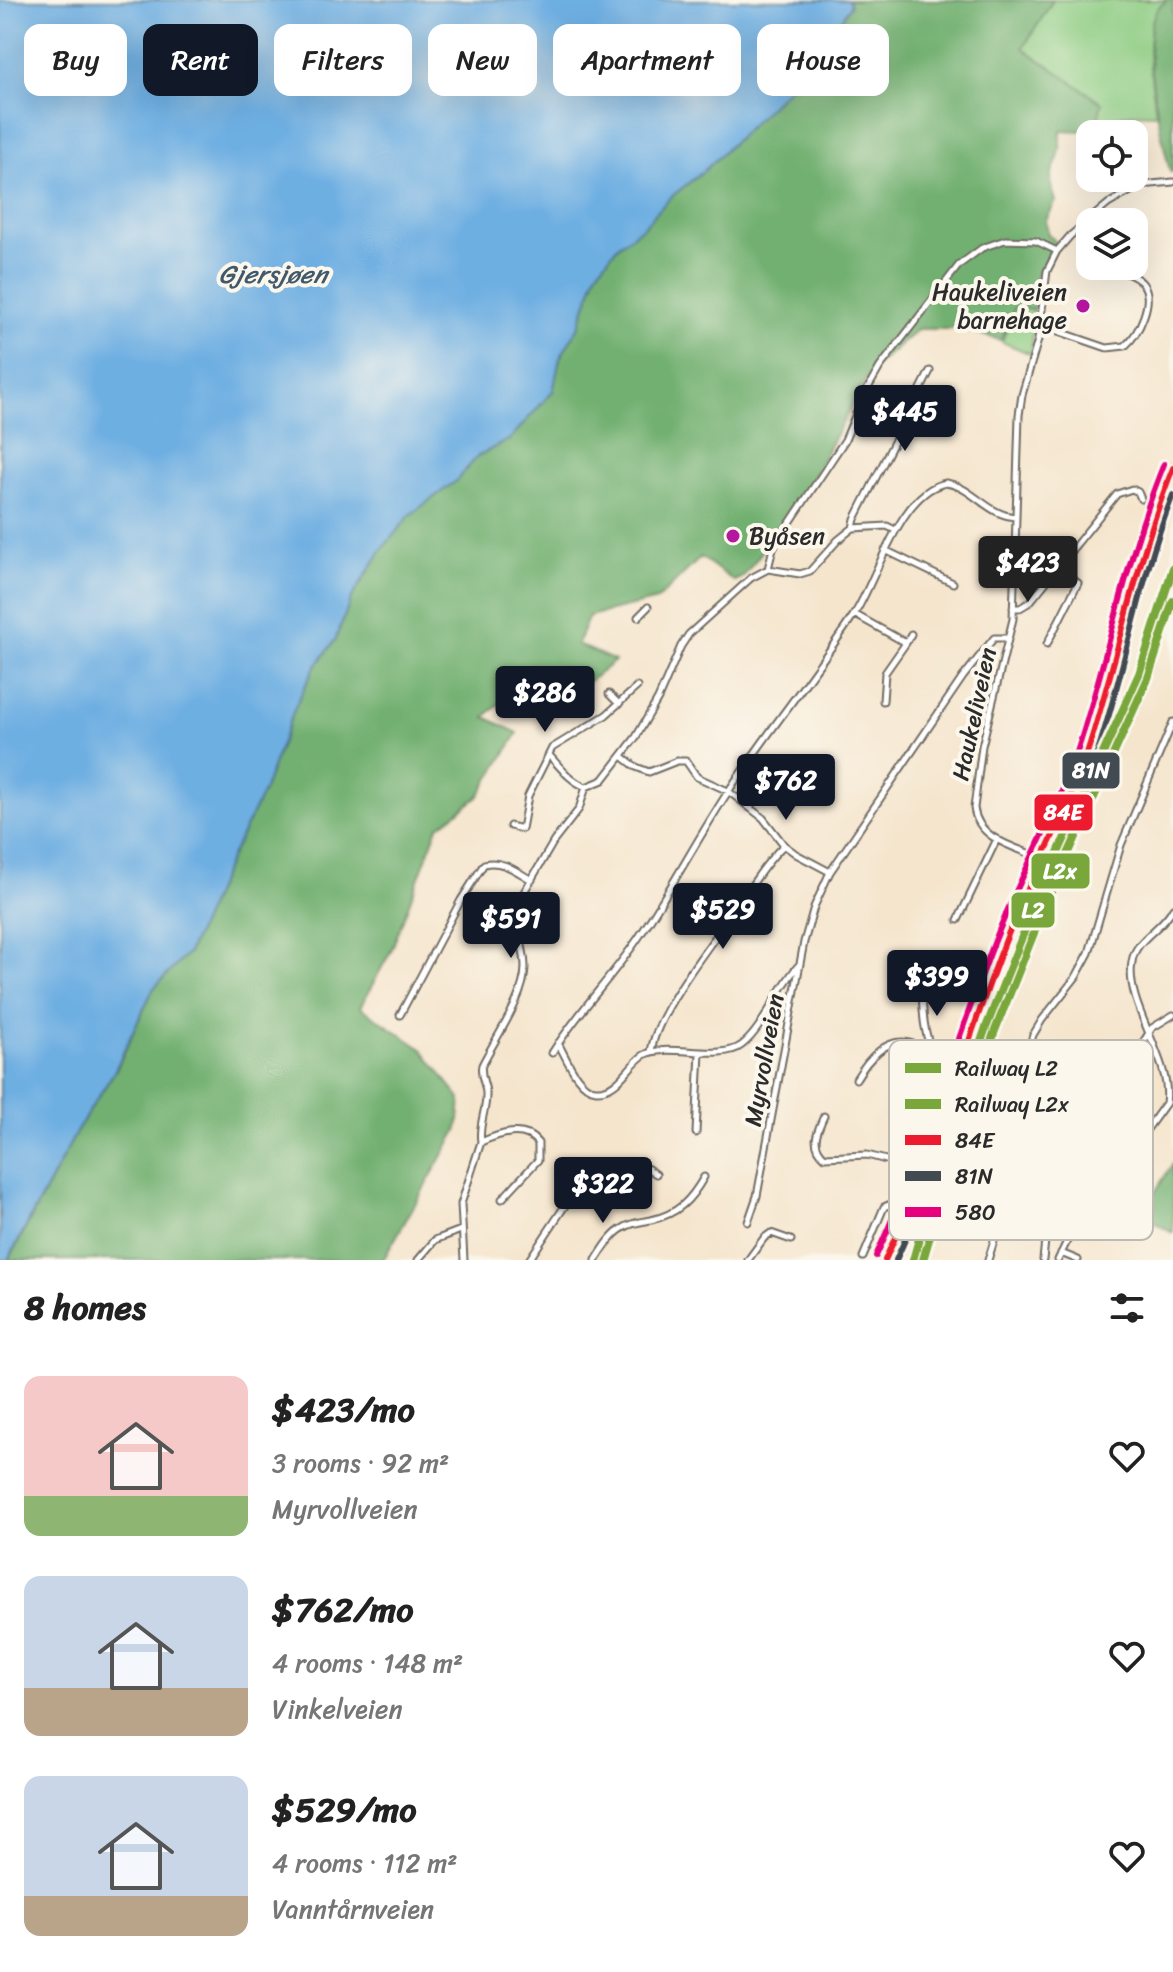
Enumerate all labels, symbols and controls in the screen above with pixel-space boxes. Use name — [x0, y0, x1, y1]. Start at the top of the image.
chip: Buy — [24, 24, 127, 96]
chip: Rent — [143, 24, 258, 96]
chip: Filters — [274, 24, 412, 96]
chip: New — [428, 24, 537, 96]
chip: Apartment — [553, 24, 741, 96]
chip: House — [757, 24, 889, 96]
map controls — [1076, 120, 1148, 280]
button: locate — [1076, 120, 1148, 192]
button: layers — [1076, 208, 1148, 280]
water label: Gjersjøen — [219, 251, 330, 297]
place label: Haukeliveien barnehage — [932, 271, 1067, 341]
marker: Haukeliveien barnehage — [1074, 297, 1092, 315]
pin: $445 — [858, 385, 952, 453]
text: $445 — [872, 388, 938, 434]
place label: Byåsen — [749, 515, 825, 557]
marker: Byåsen — [724, 527, 742, 545]
pin: $423 — [981, 536, 1075, 604]
text: $423 — [996, 539, 1060, 585]
street label: Haukeliveien — [939, 644, 1009, 784]
pin: $286 — [498, 666, 592, 734]
text: $286 — [514, 669, 576, 715]
line badge: 81N — [1061, 751, 1121, 790]
text: 81N — [1071, 751, 1111, 790]
pin: $762 — [739, 754, 833, 822]
text: $762 — [755, 757, 817, 803]
line badge: 84E — [1033, 793, 1094, 832]
text: 84E — [1042, 793, 1084, 832]
line badge: L2x — [1030, 852, 1091, 890]
text: L2x — [1043, 852, 1078, 891]
pin: $529 — [676, 883, 770, 951]
text: $529 — [691, 886, 755, 932]
line badge: L2 — [1010, 891, 1056, 929]
text: L2 — [1022, 891, 1045, 930]
pin: $591 — [464, 892, 558, 960]
text: $591 — [481, 895, 541, 941]
pin: $399 — [890, 950, 984, 1018]
text: $399 — [905, 953, 969, 999]
street label: Myrvollveien — [732, 990, 796, 1130]
legend — [889, 1040, 1153, 1240]
text: Railway L2 — [955, 1049, 1058, 1088]
text: Railway L2x — [955, 1085, 1070, 1124]
text: 84E — [955, 1121, 996, 1160]
pin: $322 — [556, 1157, 650, 1225]
text: 81N — [955, 1157, 993, 1196]
text: $322 — [572, 1160, 634, 1206]
text: 580 — [955, 1193, 996, 1232]
text: 8 homes — [24, 1278, 146, 1338]
icon: filters — [1105, 1286, 1149, 1330]
text: $423/mo — [272, 1380, 415, 1440]
icon: home — [88, 1408, 184, 1504]
icon: heart — [1105, 1434, 1149, 1478]
text: 3 rooms · 92 m² — [272, 1440, 449, 1486]
text: Myrvollveien — [272, 1486, 418, 1532]
text: $762/mo — [272, 1580, 413, 1640]
icon: home — [88, 1608, 184, 1704]
icon: heart — [1105, 1634, 1149, 1678]
text: 4 rooms · 148 m² — [272, 1640, 463, 1686]
text: Vinkelveien — [272, 1686, 402, 1732]
text: $529/mo — [272, 1780, 416, 1840]
icon: home — [88, 1808, 184, 1904]
icon: heart — [1105, 1834, 1149, 1878]
text: 4 rooms · 112 m² — [272, 1840, 457, 1886]
text: Vanntårnveien — [272, 1886, 434, 1932]

